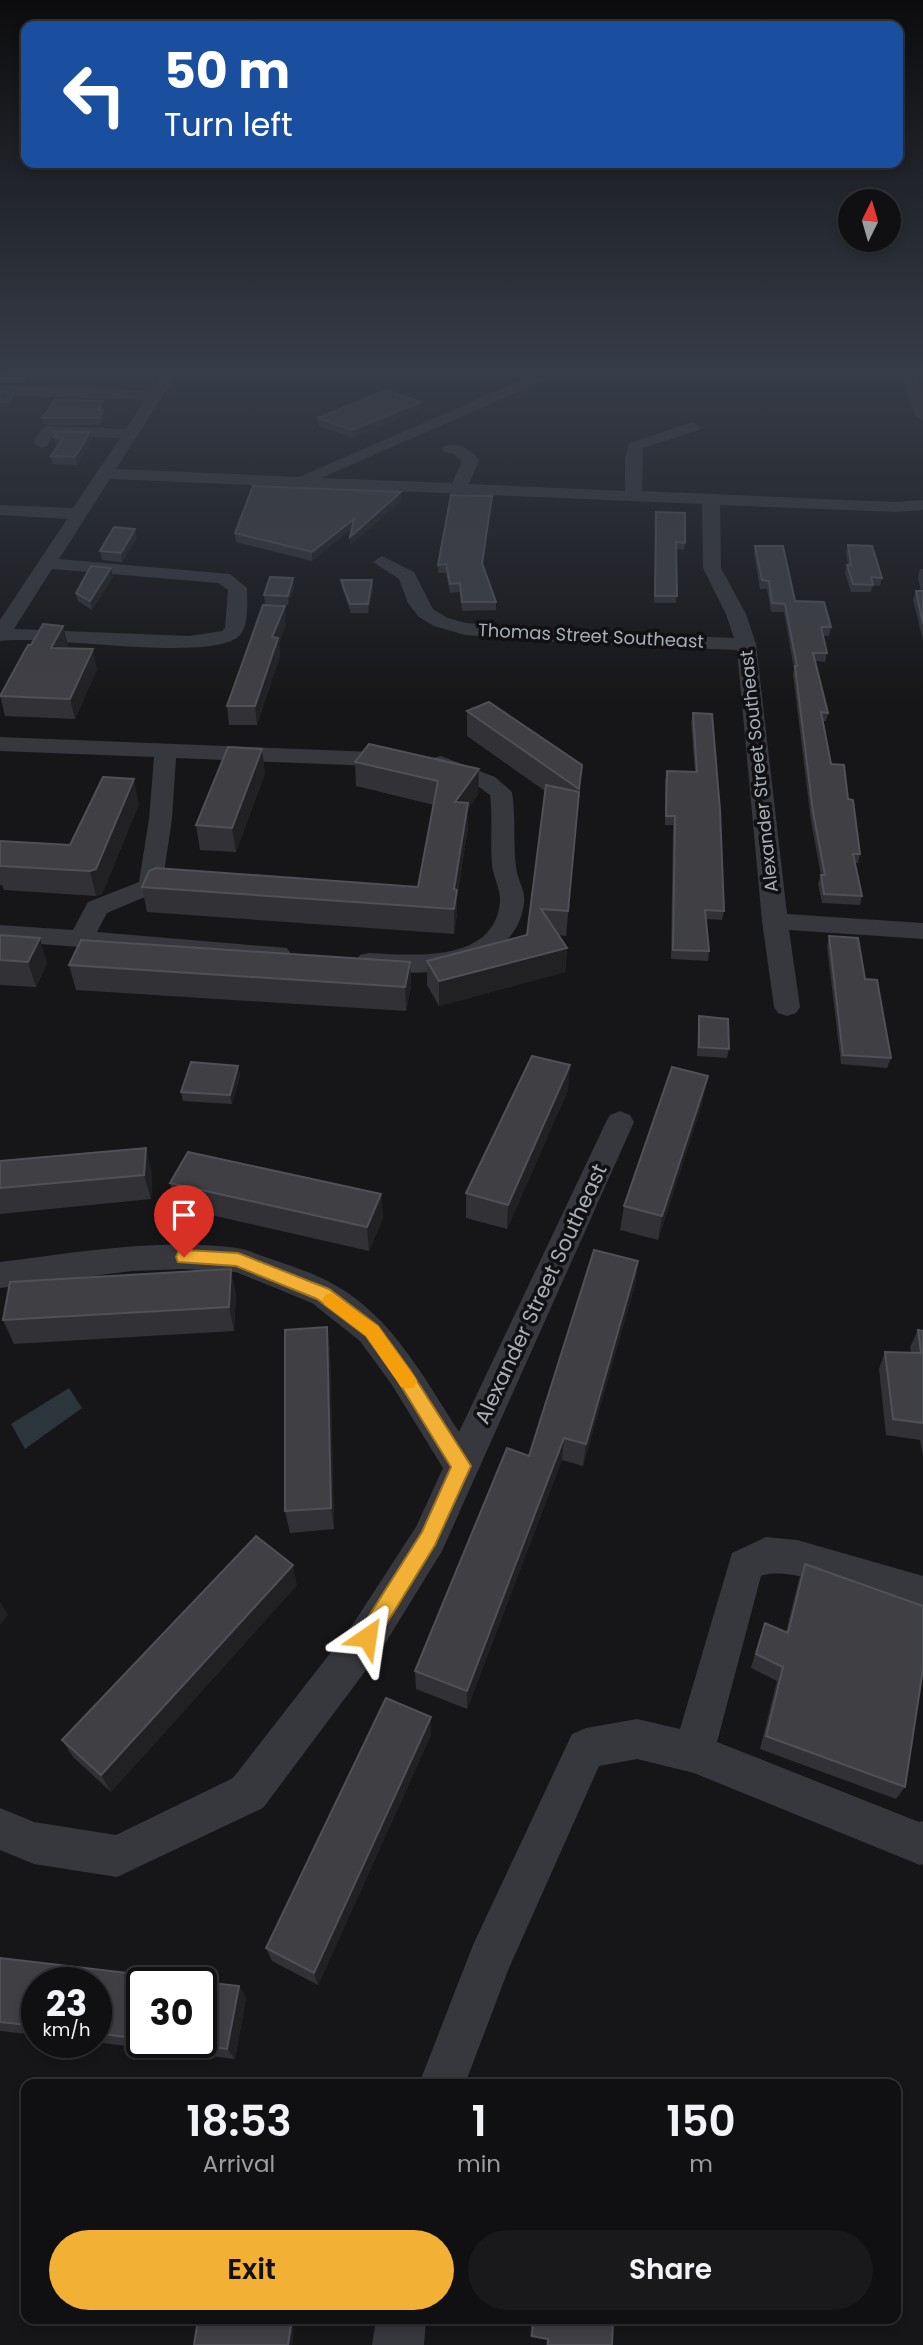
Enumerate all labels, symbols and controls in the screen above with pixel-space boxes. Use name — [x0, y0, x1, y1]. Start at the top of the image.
text: 50 m — [164, 37, 290, 105]
icon: left — [49, 49, 140, 140]
text: Turn left — [164, 102, 293, 147]
north arrow — [838, 189, 901, 252]
map controls — [838, 189, 901, 252]
street label: Thomas Street Southeast — [477, 617, 705, 654]
street label: Alexander Street Southeast — [733, 649, 784, 893]
street label: Alexander Street Southeast — [467, 1159, 614, 1429]
pin — [154, 1185, 214, 1257]
icon: arrive — [165, 1196, 203, 1234]
position arrow — [330, 1600, 404, 1674]
speed limit sign: 30 — [126, 1967, 217, 2058]
text: 23 — [46, 1979, 87, 2028]
text: km/h — [43, 2017, 90, 2042]
text: 18:53 — [186, 2092, 292, 2151]
text: 1 — [471, 2092, 487, 2151]
text: 150 — [666, 2092, 736, 2151]
text: Arrival — [203, 2148, 275, 2180]
text: min — [457, 2148, 501, 2180]
text: m — [689, 2148, 713, 2180]
button: Exit — [49, 2230, 454, 2310]
button: Share — [468, 2230, 873, 2310]

